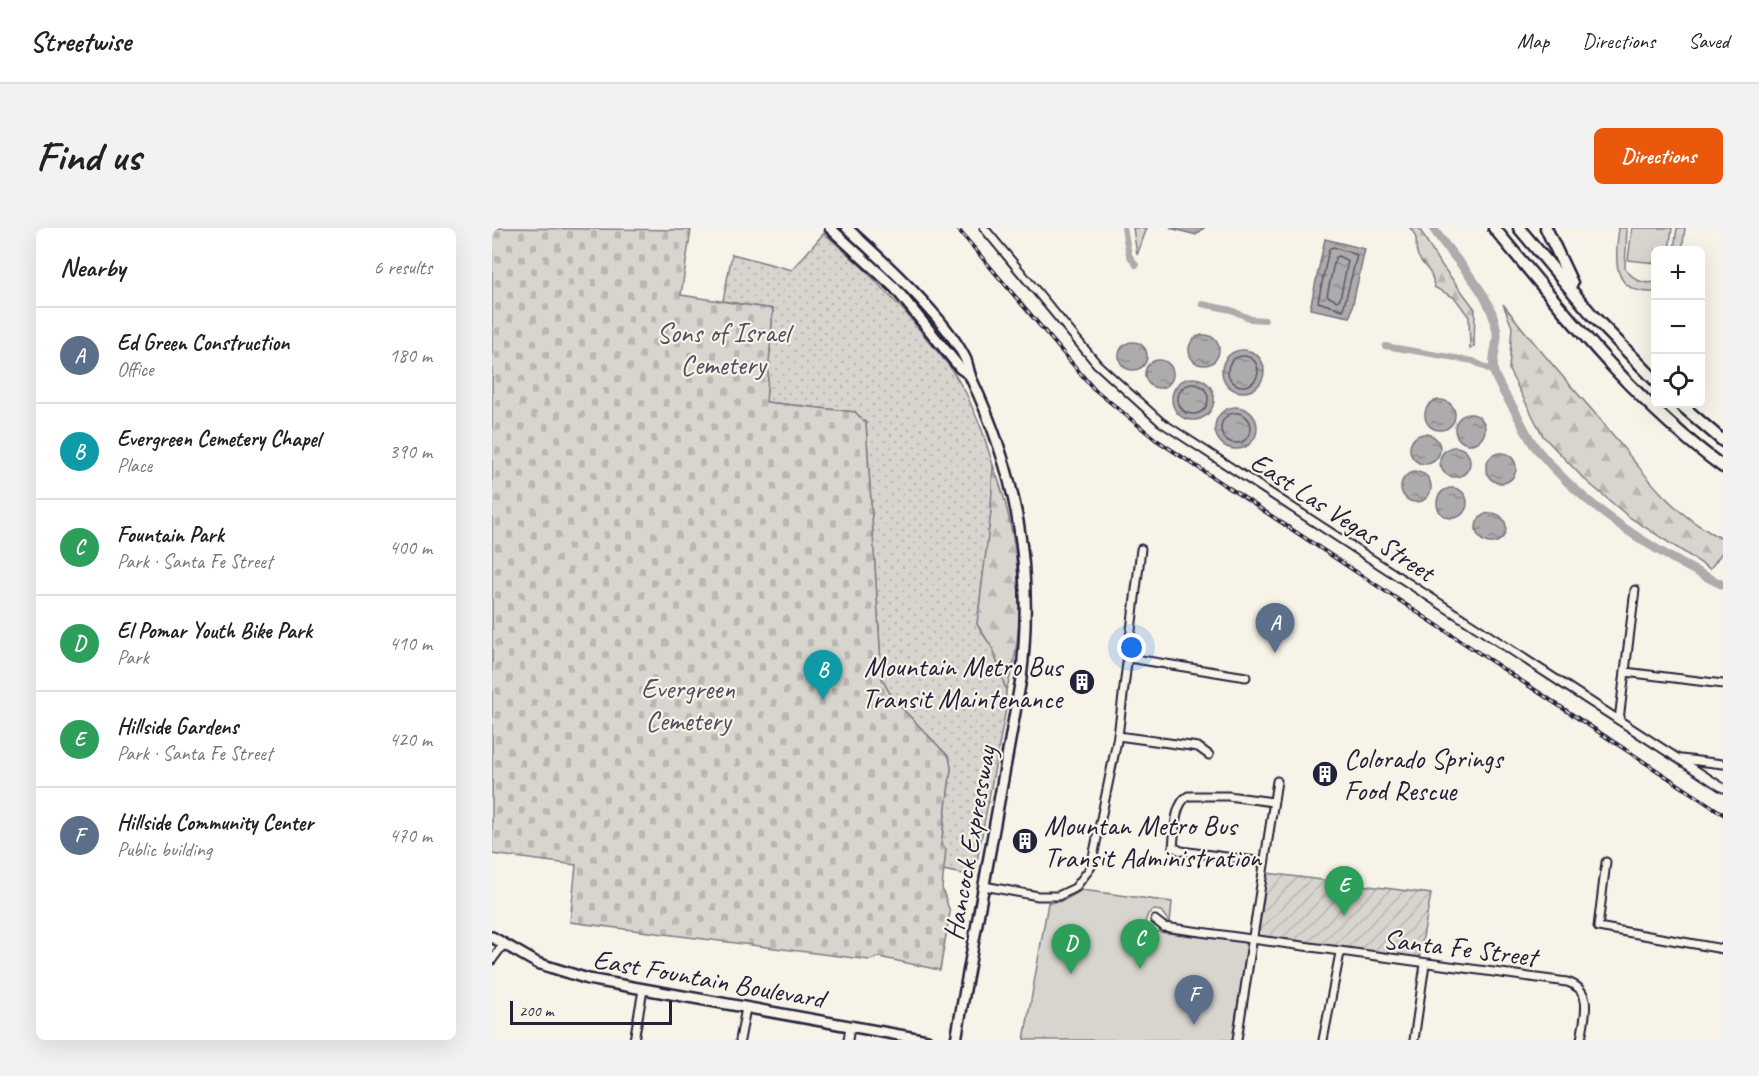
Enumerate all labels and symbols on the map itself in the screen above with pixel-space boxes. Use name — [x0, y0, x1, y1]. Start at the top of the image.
park label: Sons of Israel Cemetery — [657, 315, 795, 382]
street label: East Las Vegas Street — [1244, 444, 1444, 590]
pin: A — [1256, 604, 1294, 653]
your location — [1117, 633, 1146, 662]
place label: Mountain Metro Bus Transit Maintenance — [862, 649, 1064, 716]
pin: B — [804, 650, 842, 700]
building icon: Mountain Metro Bus Transit Maintenance — [1067, 667, 1097, 697]
park label: Evergreen Cemetery — [641, 671, 735, 738]
street label: Hancock Expressway — [935, 741, 1004, 943]
place label: Colorado Springs Food Rescue — [1344, 741, 1505, 808]
building icon: Colorado Springs Food Rescue — [1310, 759, 1340, 789]
place label: Mountan Metro Bus Transit Administration — [1044, 808, 1263, 875]
building icon: Mountan Metro Bus Transit Administration — [1010, 826, 1040, 856]
pin: E — [1324, 866, 1364, 916]
pin: C — [1120, 920, 1160, 969]
street label: Santa Fe Street — [1381, 921, 1542, 975]
pin: D — [1052, 924, 1090, 974]
street label: East Fountain Boulevard — [591, 941, 831, 1017]
pin: F — [1174, 976, 1214, 1025]
scale bar — [510, 998, 672, 1026]

